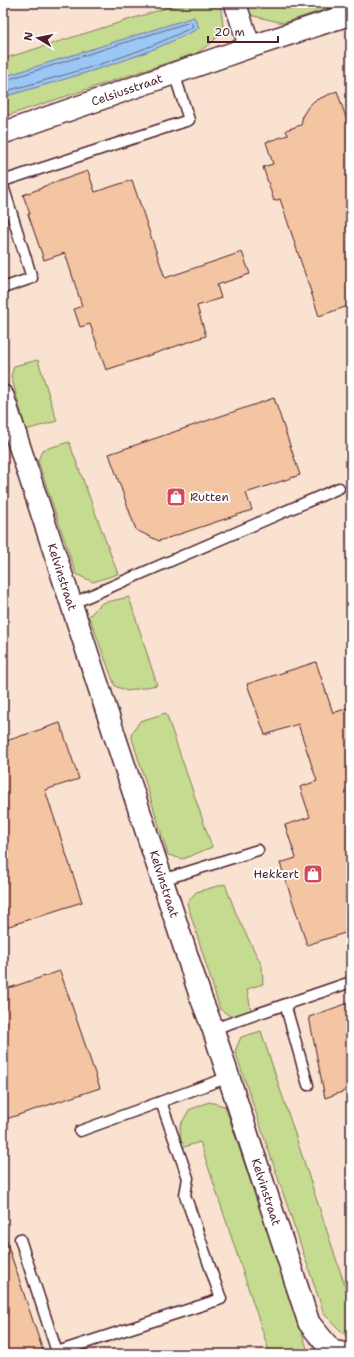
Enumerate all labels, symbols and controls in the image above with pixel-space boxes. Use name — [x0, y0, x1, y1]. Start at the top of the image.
north arrow — [18, 18, 58, 58]
scale bar — [208, 18, 278, 44]
text: 20 m — [214, 24, 245, 40]
text: N — [21, 30, 37, 42]
street label: Celsiusstraat — [89, 70, 165, 110]
shop icon: Rutten — [165, 486, 187, 508]
place label: Rutten — [190, 489, 229, 505]
street label: Kelvinstraat — [44, 541, 80, 613]
street label: Kelvinstraat — [146, 848, 182, 920]
shop icon: Hekkert — [302, 863, 324, 885]
place label: Hekkert — [253, 866, 299, 882]
street label: Kelvinstraat — [248, 1156, 284, 1228]

